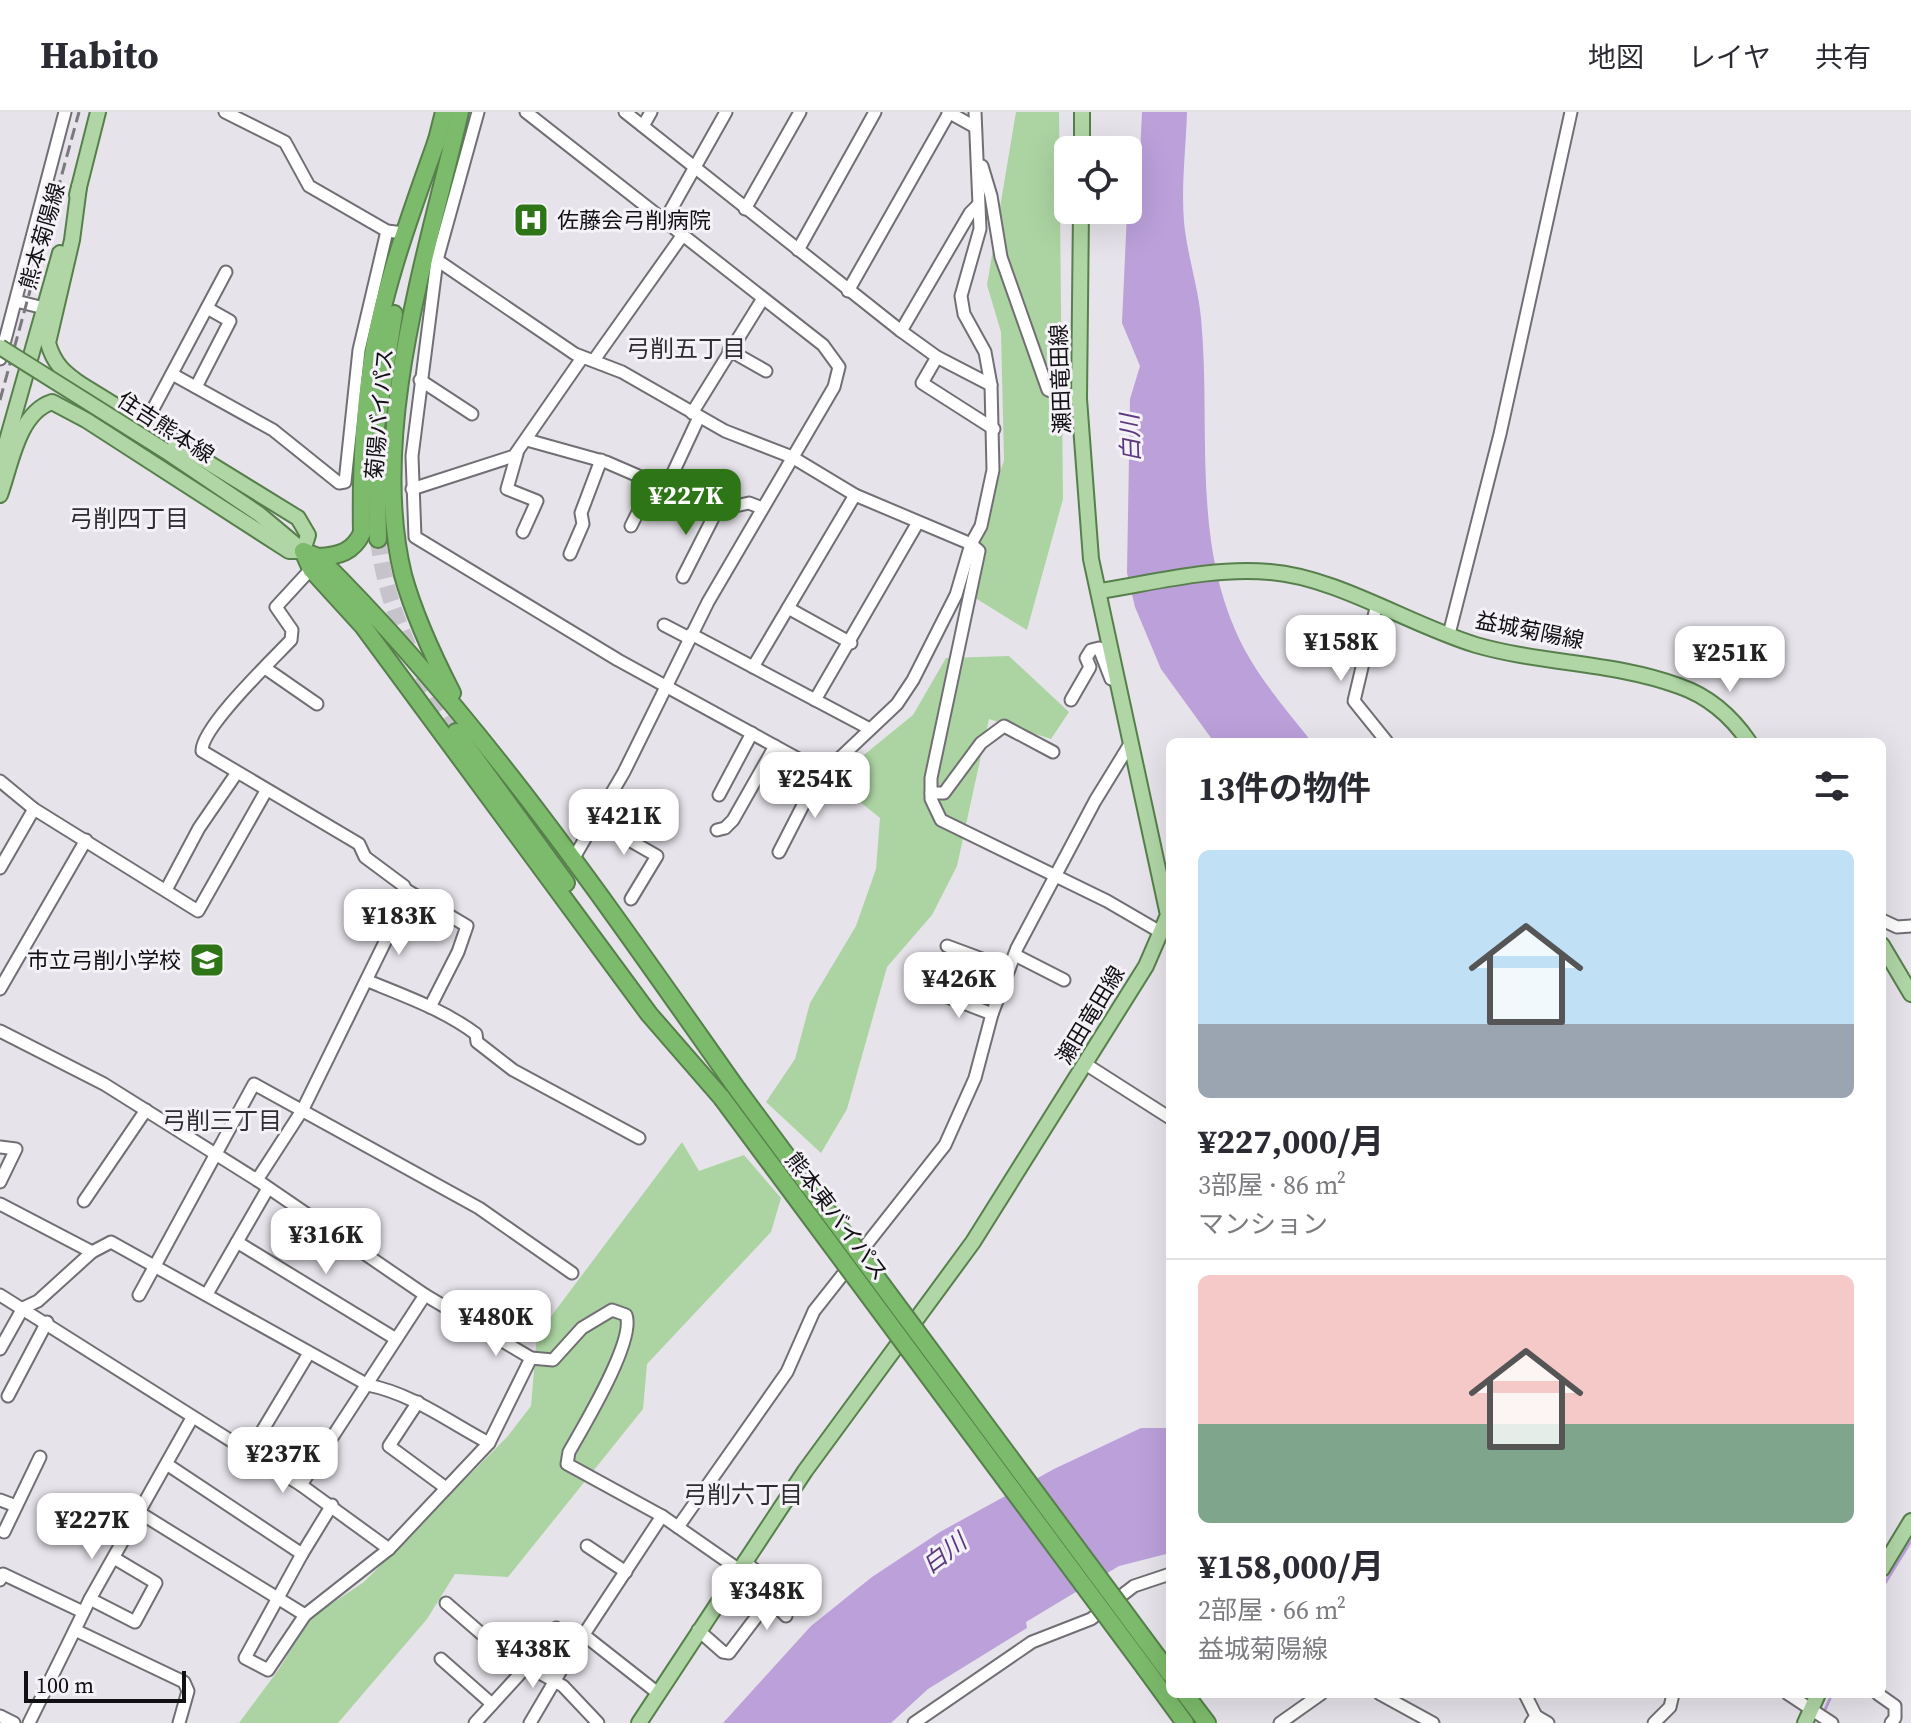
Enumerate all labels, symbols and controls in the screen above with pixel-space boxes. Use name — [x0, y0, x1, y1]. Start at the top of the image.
text: Habito — [40, 29, 159, 81]
text: 地図 — [1588, 38, 1644, 76]
text: レイヤ — [1688, 38, 1771, 76]
text: 共有 — [1815, 38, 1871, 76]
map controls — [1054, 136, 1142, 224]
button: locate — [1054, 136, 1142, 224]
street label: 熊本菊陽線 — [12, 179, 72, 293]
hospital icon: 佐藤会弓削病院 — [512, 201, 550, 239]
place label: 佐藤会弓削病院 — [557, 205, 711, 235]
street label: 瀬田竜田線 — [1043, 324, 1077, 434]
district label: 弓削五丁目 — [626, 332, 746, 365]
street label: 菊陽バイパス — [358, 347, 400, 481]
street label: 住吉熊本線 — [112, 384, 220, 470]
water label: 白川 — [1113, 410, 1147, 463]
pin: ¥227K — [630, 469, 742, 537]
text: ¥227K — [649, 477, 723, 513]
district label: 弓削四丁目 — [69, 502, 189, 535]
street label: 益城菊陽線 — [1473, 605, 1587, 655]
pin: ¥158K — [1285, 615, 1397, 683]
text: ¥158K — [1304, 623, 1378, 659]
pin: ¥251K — [1674, 626, 1786, 694]
text: ¥251K — [1693, 634, 1767, 670]
pin: ¥254K — [759, 752, 871, 820]
text: ¥254K — [778, 760, 852, 796]
icon: filters — [1810, 764, 1854, 808]
text: 13件の物件 — [1198, 765, 1371, 811]
pin: ¥421K — [568, 789, 680, 857]
text: ¥421K — [587, 797, 661, 833]
pin: ¥183K — [343, 889, 455, 957]
text: ¥183K — [362, 897, 436, 933]
icon: home — [1454, 902, 1598, 1046]
school or university icon: 市立弓削小学校 — [188, 941, 226, 979]
place label: 市立弓削小学校 — [27, 945, 181, 975]
pin: ¥426K — [903, 952, 1015, 1020]
text: ¥426K — [922, 960, 996, 996]
street label: 瀬田竜田線 — [1049, 960, 1131, 1070]
district label: 弓削三丁目 — [162, 1104, 282, 1137]
text: ¥227,000/月 — [1198, 1118, 1384, 1164]
street label: 熊本東バイパス — [779, 1146, 895, 1286]
text: 3部屋 · 86 m² — [1198, 1167, 1346, 1203]
text: マンション — [1198, 1206, 1328, 1242]
pin: ¥316K — [270, 1208, 382, 1276]
text: ¥316K — [289, 1216, 363, 1252]
pin: ¥480K — [440, 1290, 552, 1358]
text: ¥480K — [459, 1298, 533, 1334]
icon: home — [1454, 1327, 1598, 1471]
pin: ¥237K — [227, 1427, 339, 1495]
text: ¥237K — [246, 1435, 320, 1471]
district label: 弓削六丁目 — [683, 1478, 803, 1511]
pin: ¥227K — [36, 1493, 148, 1561]
text: ¥227K — [55, 1501, 129, 1537]
water label: 白川 — [915, 1524, 975, 1581]
text: ¥158,000/月 — [1198, 1543, 1384, 1589]
pin: ¥348K — [711, 1564, 823, 1632]
text: ¥348K — [730, 1572, 804, 1608]
text: 2部屋 · 66 m² — [1198, 1592, 1346, 1628]
pin: ¥438K — [477, 1622, 589, 1690]
text: ¥438K — [496, 1630, 570, 1666]
text: 益城菊陽線 — [1198, 1631, 1328, 1667]
scale bar — [24, 1667, 186, 1703]
text: 100 m — [36, 1670, 94, 1700]

